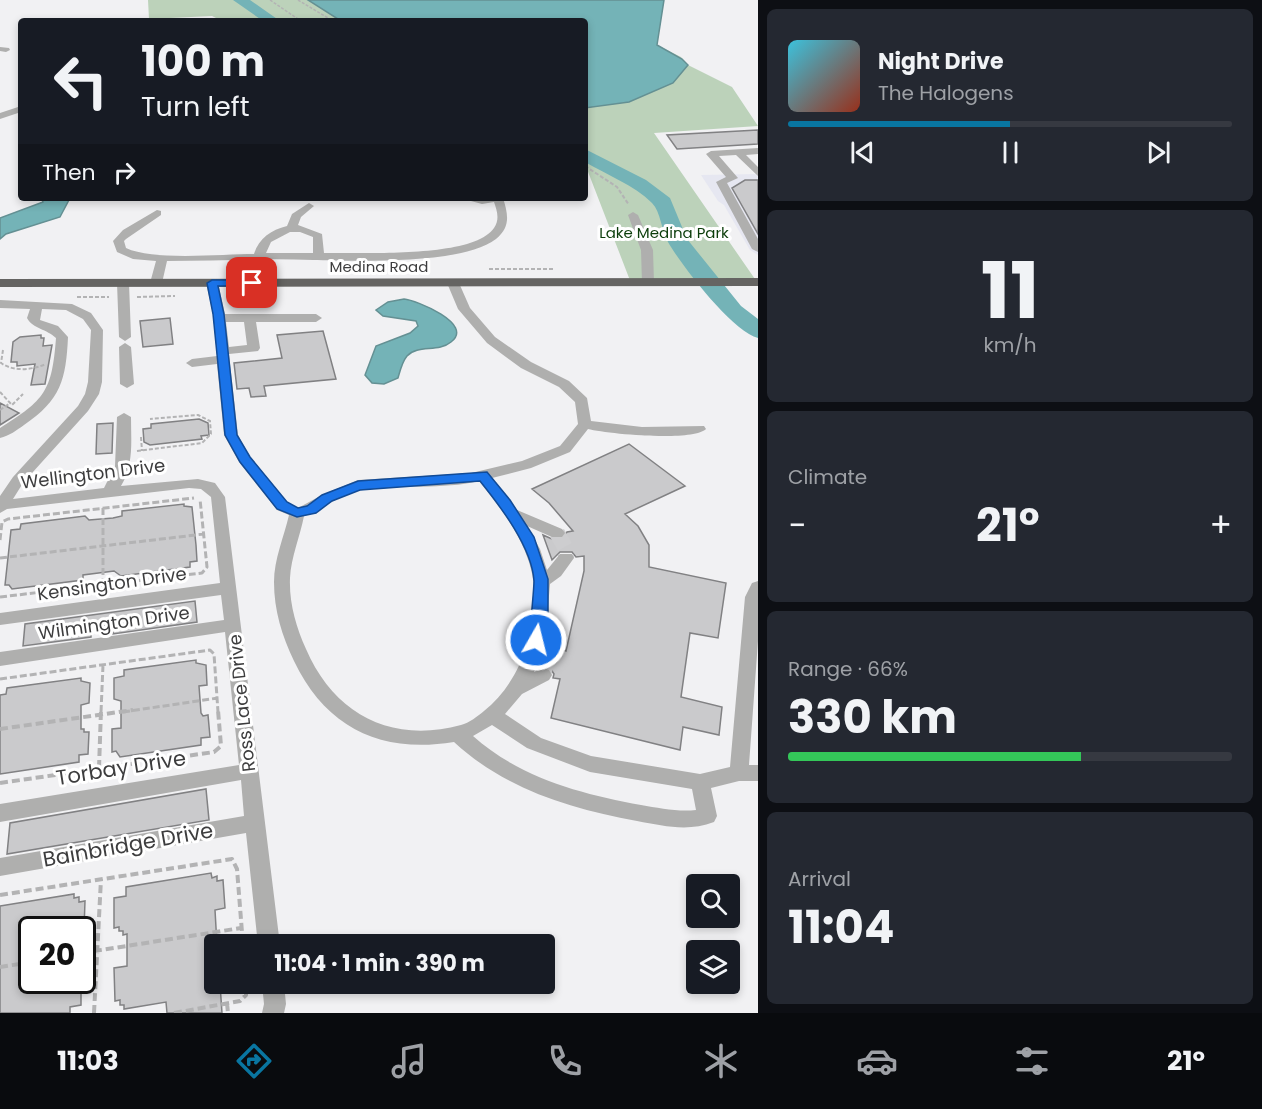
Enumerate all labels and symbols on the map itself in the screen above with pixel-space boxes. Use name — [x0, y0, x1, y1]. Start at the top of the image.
park label: Lake Medina Park — [599, 222, 729, 243]
street label: Medina Road — [330, 256, 428, 277]
pin — [226, 257, 277, 308]
street label: Wellington Drive — [19, 452, 167, 495]
street label: Kensington Drive — [36, 561, 188, 606]
street label: Wilmington Drive — [37, 600, 191, 646]
position arrow — [504, 608, 568, 672]
street label: Ross Lace Drive — [222, 633, 261, 773]
street label: Torbay Drive — [54, 743, 188, 792]
street label: Bainbridge Drive — [40, 815, 215, 874]
speed limit sign: 20 — [18, 916, 96, 994]

